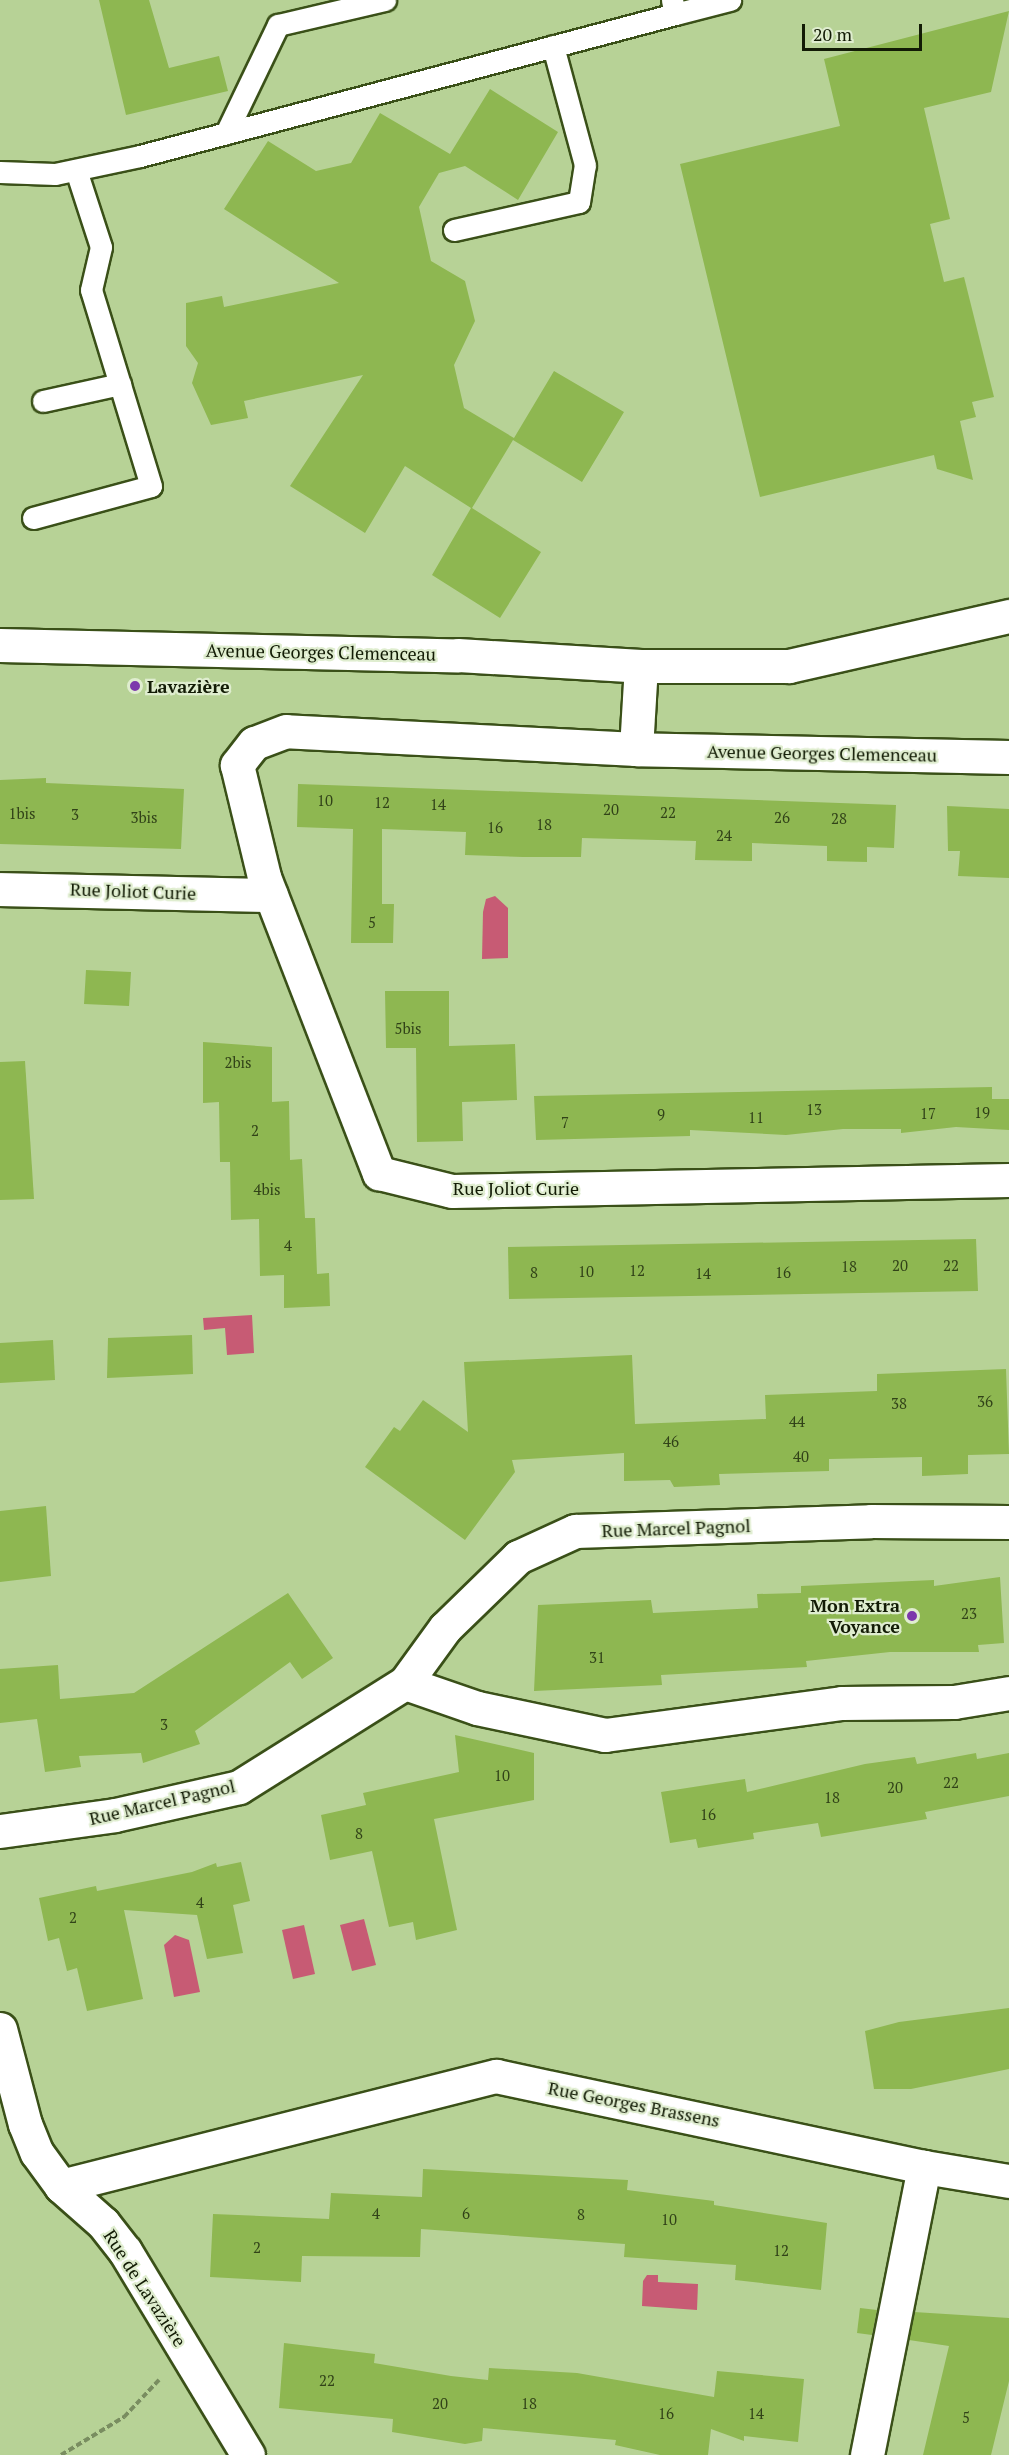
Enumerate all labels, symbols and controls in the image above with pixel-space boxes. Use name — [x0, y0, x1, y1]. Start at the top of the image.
scale bar — [805, 12, 925, 50]
text: 20 m — [813, 22, 852, 46]
street label: Avenue Georges Clemenceau — [206, 639, 436, 665]
place label: Lavazière — [147, 675, 230, 697]
marker: Lavazière — [128, 679, 142, 693]
street label: Avenue Georges Clemenceau — [707, 740, 937, 766]
house number: 10 — [317, 792, 333, 810]
house number: 12 — [374, 794, 390, 812]
house number: 14 — [430, 796, 446, 814]
house number: 20 — [603, 801, 619, 819]
house number: 22 — [660, 804, 676, 822]
house number: 1bis — [8, 805, 36, 823]
house number: 3 — [71, 806, 79, 824]
house number: 3bis — [130, 809, 158, 827]
house number: 26 — [774, 809, 790, 827]
house number: 28 — [831, 810, 847, 828]
house number: 18 — [536, 816, 552, 834]
house number: 16 — [487, 819, 503, 837]
house number: 24 — [716, 827, 732, 845]
street label: Rue Joliot Curie — [70, 878, 196, 904]
house number: 5 — [368, 914, 376, 932]
house number: 5bis — [394, 1020, 422, 1038]
house number: 2bis — [224, 1054, 252, 1072]
house number: 13 — [806, 1101, 822, 1119]
house number: 19 — [974, 1104, 990, 1122]
house number: 17 — [920, 1105, 936, 1123]
house number: 9 — [657, 1106, 665, 1124]
house number: 11 — [748, 1109, 764, 1127]
house number: 7 — [561, 1114, 569, 1132]
house number: 2 — [251, 1122, 259, 1140]
street label: Rue Joliot Curie — [453, 1177, 579, 1199]
house number: 4bis — [253, 1181, 281, 1199]
house number: 4 — [284, 1237, 292, 1255]
house number: 20 — [892, 1257, 908, 1275]
house number: 22 — [943, 1257, 959, 1275]
house number: 18 — [841, 1258, 857, 1276]
house number: 12 — [629, 1262, 645, 1280]
house number: 10 — [578, 1263, 594, 1281]
house number: 8 — [530, 1264, 538, 1282]
house number: 16 — [775, 1264, 791, 1282]
house number: 14 — [695, 1265, 711, 1283]
house number: 36 — [977, 1393, 993, 1411]
house number: 38 — [891, 1395, 907, 1413]
house number: 44 — [789, 1413, 805, 1431]
house number: 46 — [663, 1433, 679, 1451]
house number: 40 — [793, 1448, 809, 1466]
street label: Rue Marcel Pagnol — [601, 1515, 751, 1541]
place label: Mon Extra Voyance — [810, 1595, 900, 1638]
house number: 23 — [961, 1605, 977, 1623]
marker: Mon Extra Voyance — [905, 1609, 919, 1623]
house number: 31 — [589, 1649, 605, 1667]
house number: 3 — [160, 1716, 168, 1734]
house number: 10 — [494, 1767, 510, 1785]
house number: 22 — [943, 1774, 959, 1792]
street label: Rue Marcel Pagnol — [87, 1775, 237, 1829]
house number: 20 — [887, 1779, 903, 1797]
house number: 18 — [824, 1789, 840, 1807]
house number: 16 — [700, 1806, 716, 1824]
house number: 8 — [355, 1825, 363, 1843]
house number: 4 — [196, 1894, 204, 1912]
house number: 2 — [69, 1909, 77, 1927]
street label: Rue Georges Brassens — [546, 2077, 722, 2131]
house number: 4 — [372, 2205, 380, 2223]
house number: 6 — [462, 2205, 470, 2223]
house number: 8 — [577, 2206, 585, 2224]
house number: 10 — [661, 2211, 677, 2229]
street label: Rue de Lavazière — [99, 2225, 191, 2351]
house number: 2 — [253, 2239, 261, 2257]
house number: 12 — [773, 2242, 789, 2260]
house number: 22 — [319, 2372, 335, 2390]
house number: 20 — [432, 2395, 448, 2413]
house number: 18 — [521, 2395, 537, 2413]
house number: 16 — [658, 2405, 674, 2423]
house number: 14 — [748, 2405, 764, 2423]
house number: 5 — [962, 2409, 970, 2427]

